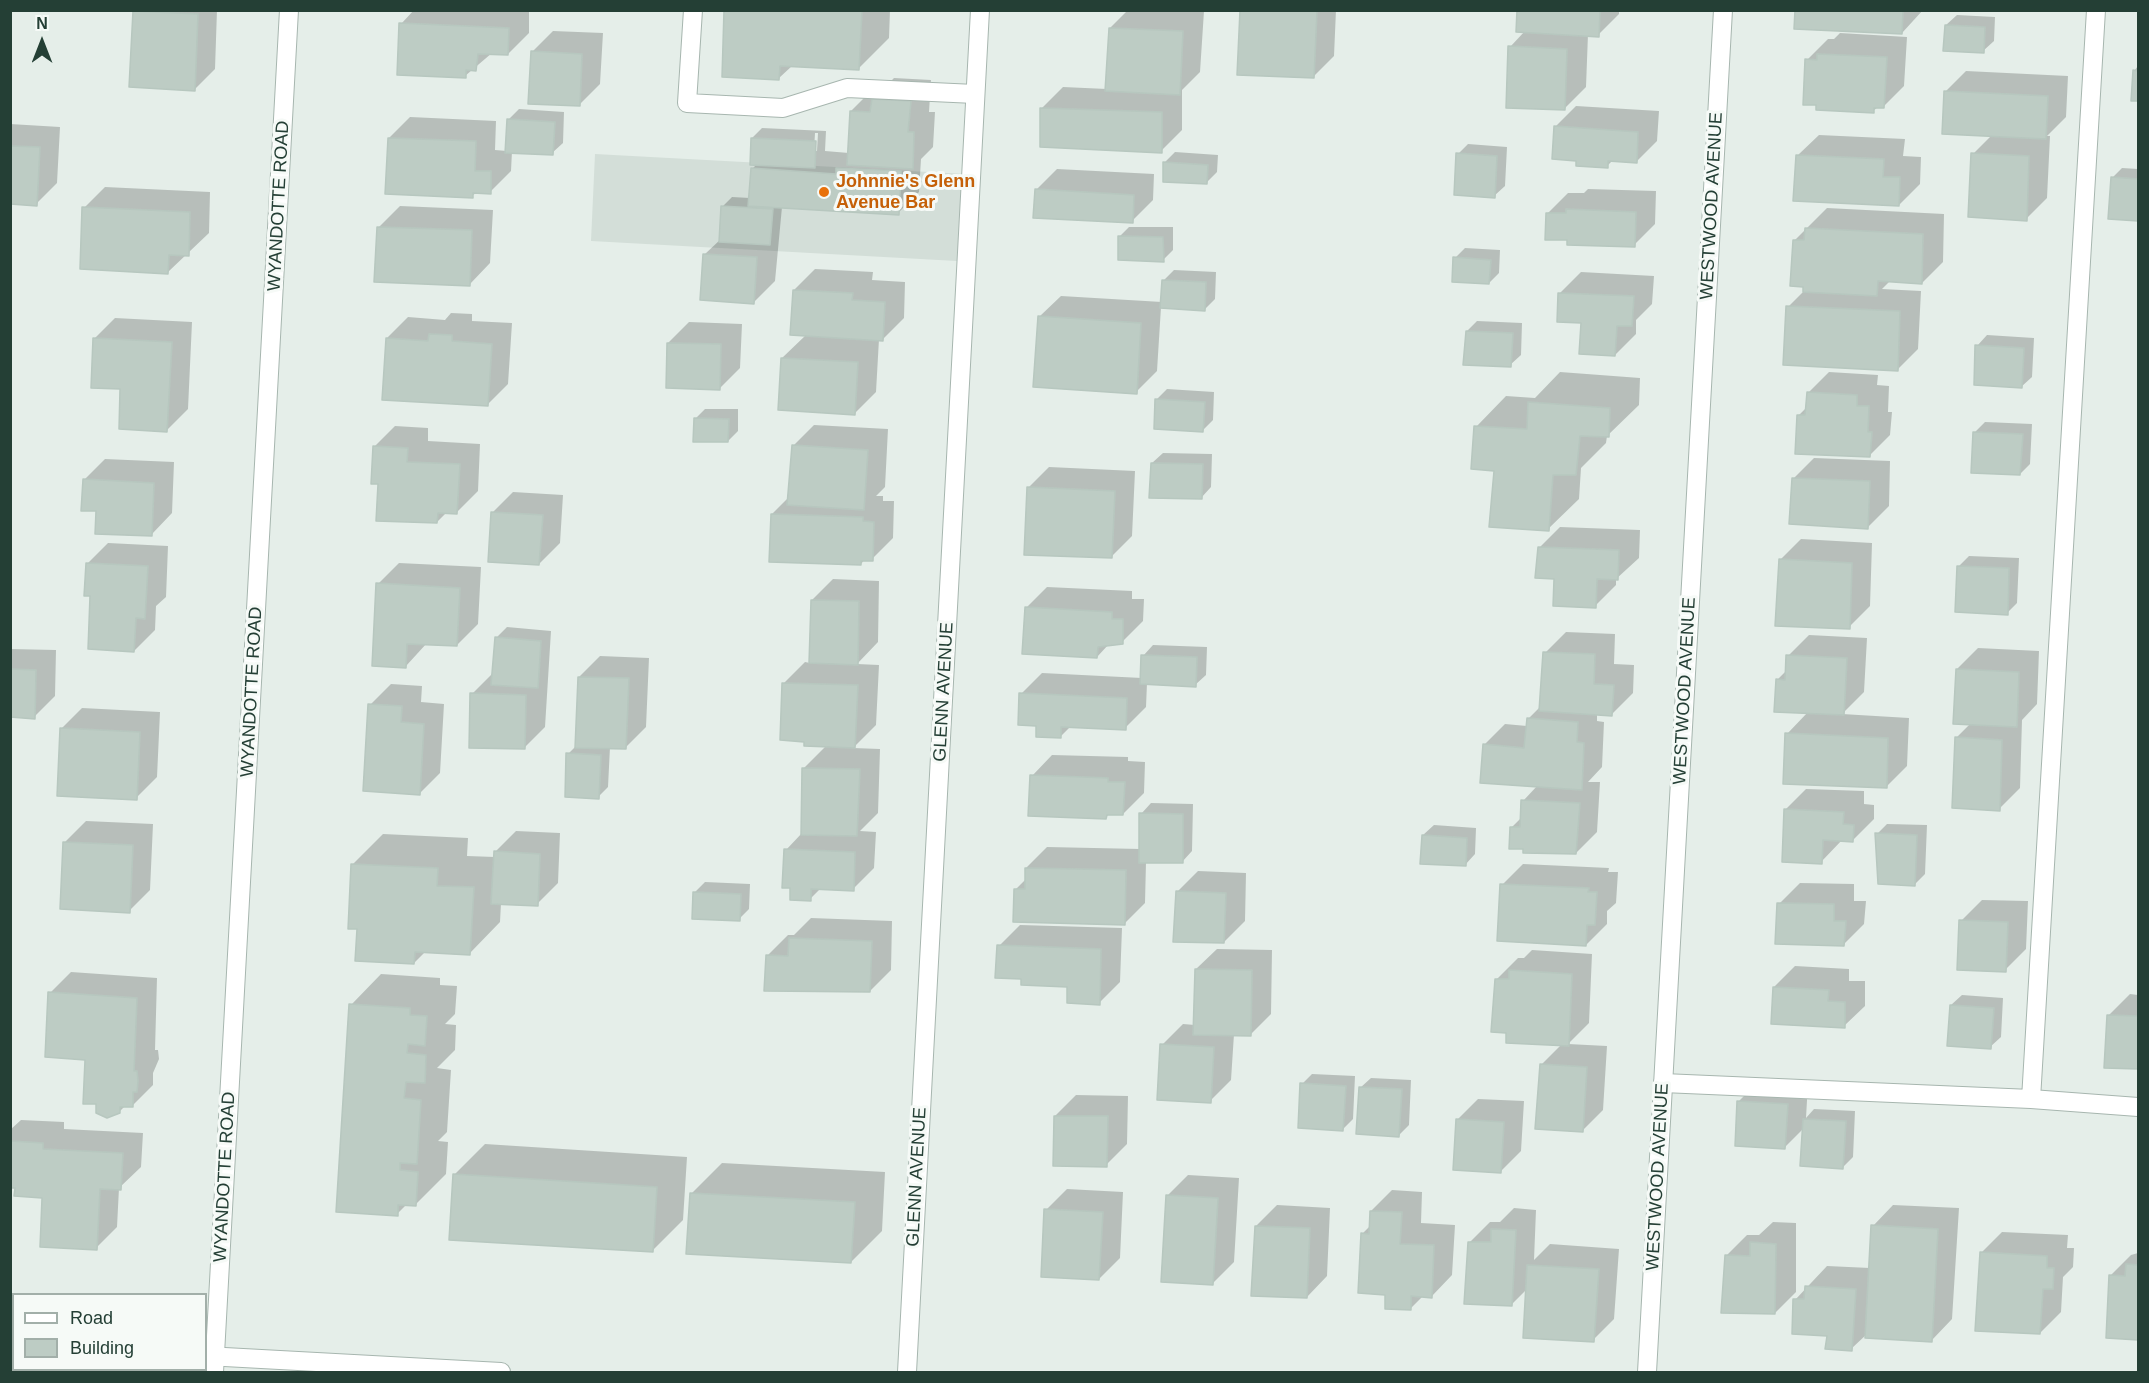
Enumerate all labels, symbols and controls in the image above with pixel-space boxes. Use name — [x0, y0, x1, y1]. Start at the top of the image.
north arrow — [12, 12, 72, 72]
text: N — [36, 15, 48, 32]
street label: WESTWOOD AVENUE — [1696, 112, 1728, 300]
street label: WYANDOTTE ROAD — [264, 120, 294, 292]
place label: Johnnie's Glenn Avenue Bar — [836, 171, 975, 213]
marker: Johnnie's Glenn Avenue Bar — [817, 185, 831, 199]
street label: WESTWOOD AVENUE — [1669, 597, 1701, 785]
street label: WYANDOTTE ROAD — [237, 606, 267, 778]
street label: GLENN AVENUE — [930, 622, 958, 762]
street label: WESTWOOD AVENUE — [1642, 1083, 1674, 1271]
street label: WYANDOTTE ROAD — [210, 1091, 240, 1263]
street label: GLENN AVENUE — [903, 1107, 931, 1247]
legend — [12, 1293, 207, 1371]
text: Road — [70, 1308, 113, 1328]
text: Building — [70, 1338, 134, 1358]

